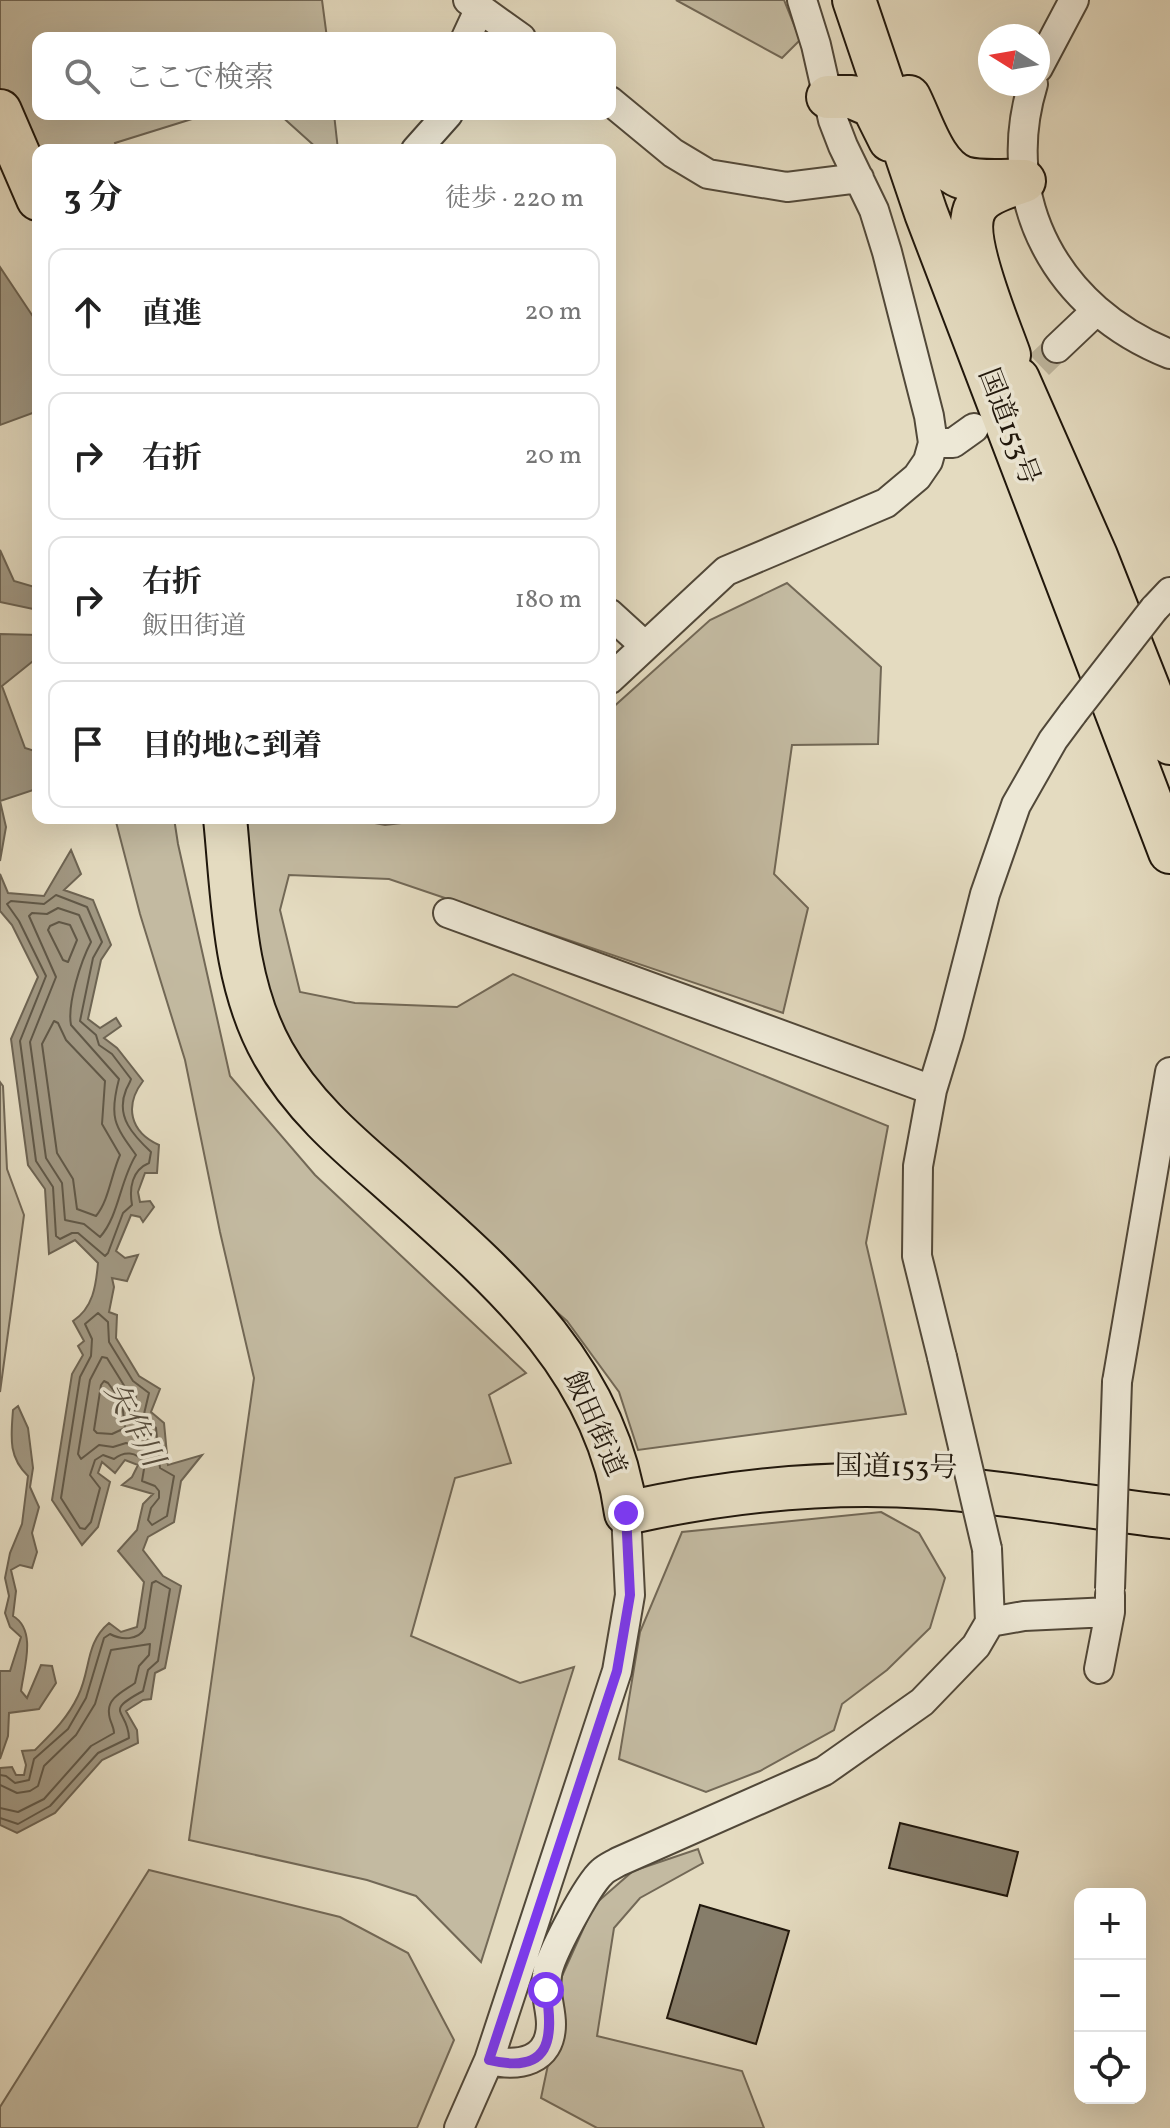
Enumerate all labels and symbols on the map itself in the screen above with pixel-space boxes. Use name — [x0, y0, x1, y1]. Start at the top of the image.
north arrow — [978, 24, 1050, 96]
street label: 国道153号 — [968, 363, 1048, 491]
street label: 飯田街道 — [553, 1365, 635, 1483]
water label: 矢作川 — [93, 1375, 174, 1477]
street label: 国道153号 — [834, 1447, 958, 1489]
route end — [608, 1495, 644, 1531]
route start — [528, 1972, 564, 2008]

